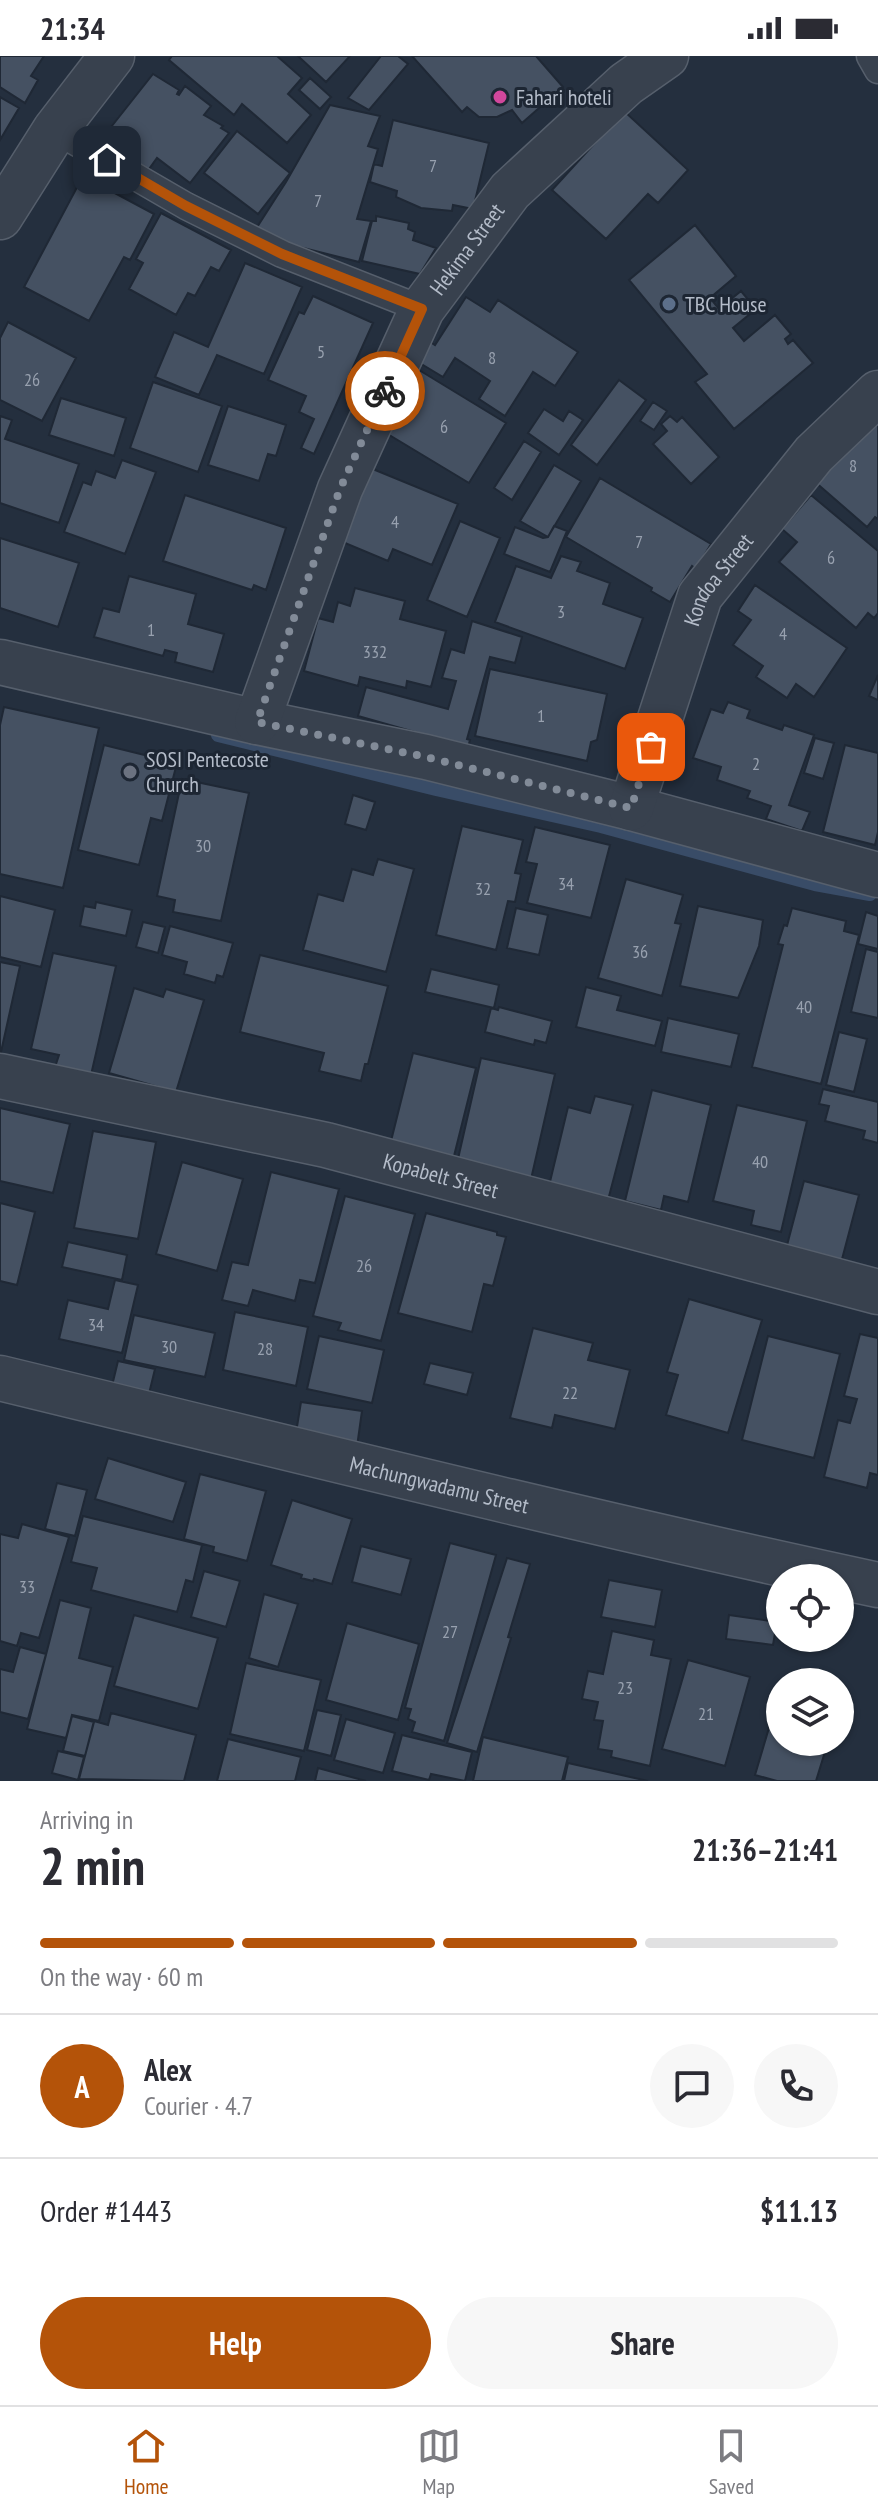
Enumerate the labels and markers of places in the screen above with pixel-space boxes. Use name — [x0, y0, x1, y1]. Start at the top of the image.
place label: Fahari hoteli — [516, 83, 612, 111]
marker: Fahari hoteli — [491, 88, 509, 106]
pin — [73, 126, 141, 194]
place label: TBC House — [685, 290, 767, 318]
marker: TBC House — [660, 295, 678, 313]
pin — [617, 713, 685, 781]
place label: SOSI Pentecoste Church — [146, 745, 269, 798]
marker: SOSI Pentecoste Church — [121, 763, 139, 781]

